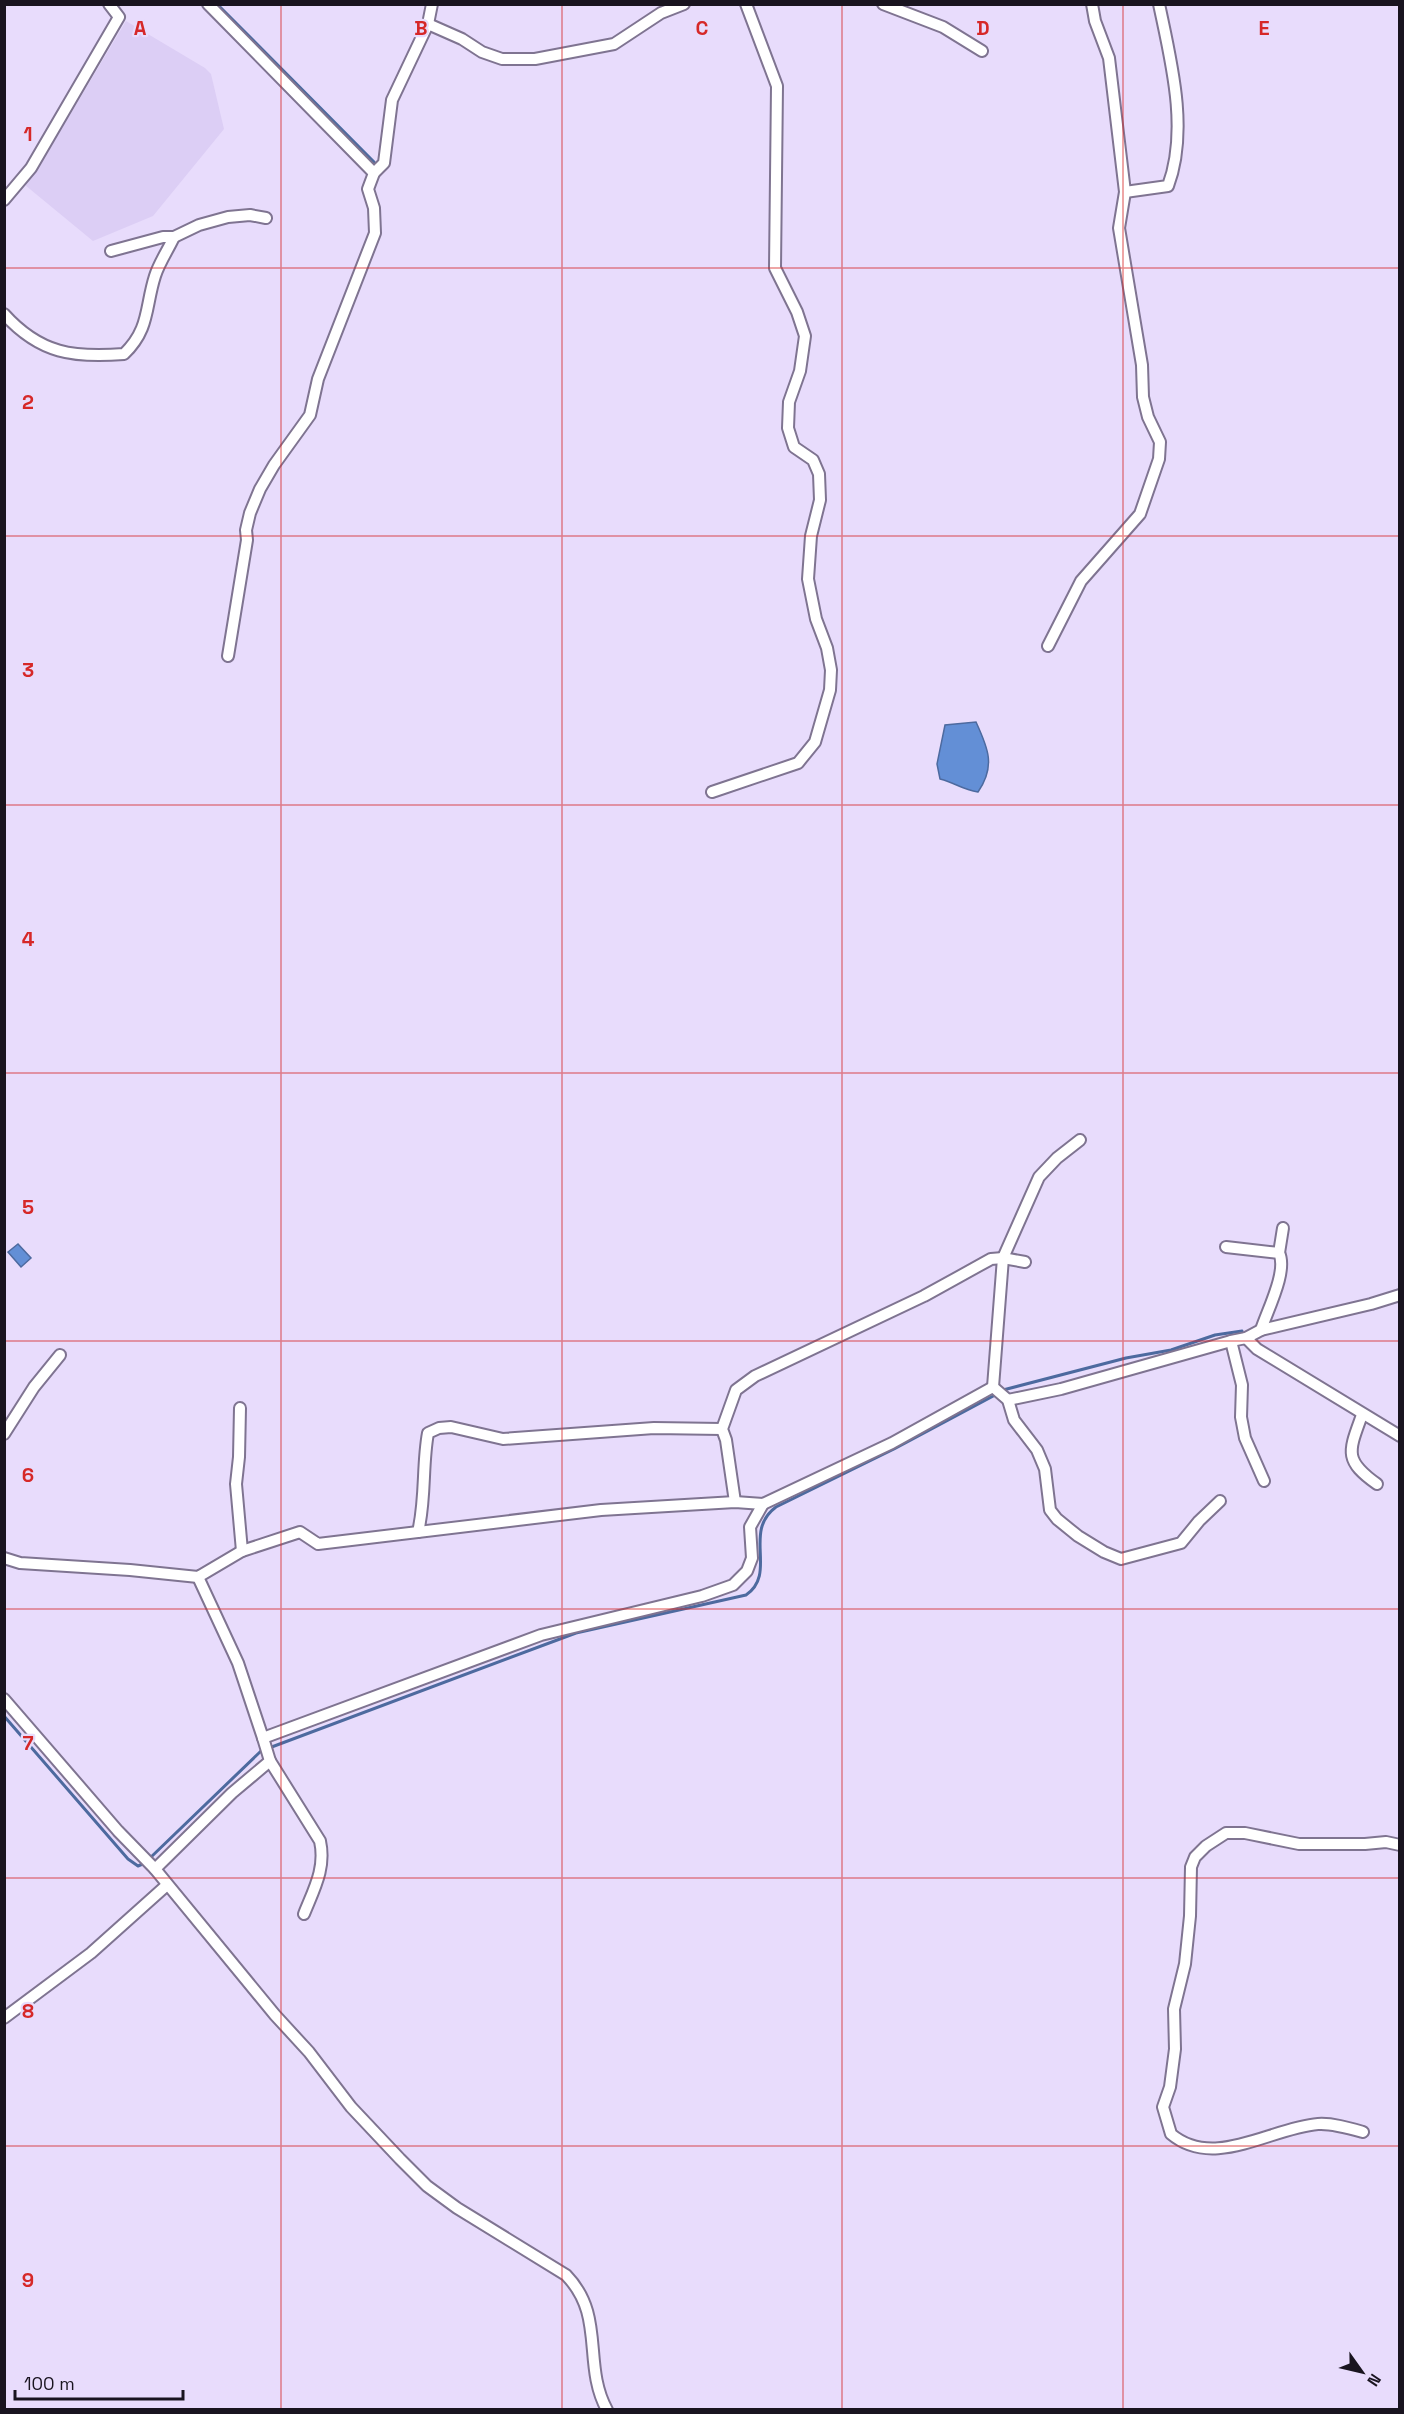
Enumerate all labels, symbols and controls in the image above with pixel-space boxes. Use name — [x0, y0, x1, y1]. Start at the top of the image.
text: A — [134, 15, 147, 41]
text: B — [414, 15, 428, 41]
text: C — [696, 15, 709, 41]
text: D — [976, 15, 990, 41]
text: E — [1258, 15, 1270, 41]
text: 1 — [23, 121, 33, 147]
text: 2 — [22, 389, 34, 415]
text: 3 — [22, 657, 34, 683]
text: 4 — [22, 926, 35, 952]
text: 5 — [22, 1194, 34, 1220]
text: 6 — [22, 1462, 34, 1488]
text: 7 — [22, 1730, 34, 1756]
text: 8 — [22, 1998, 34, 2024]
text: 9 — [22, 2267, 34, 2293]
north arrow — [1332, 2342, 1392, 2402]
scale bar — [15, 2363, 183, 2401]
text: N — [1362, 2370, 1386, 2390]
text: 100 m — [24, 2372, 75, 2395]

